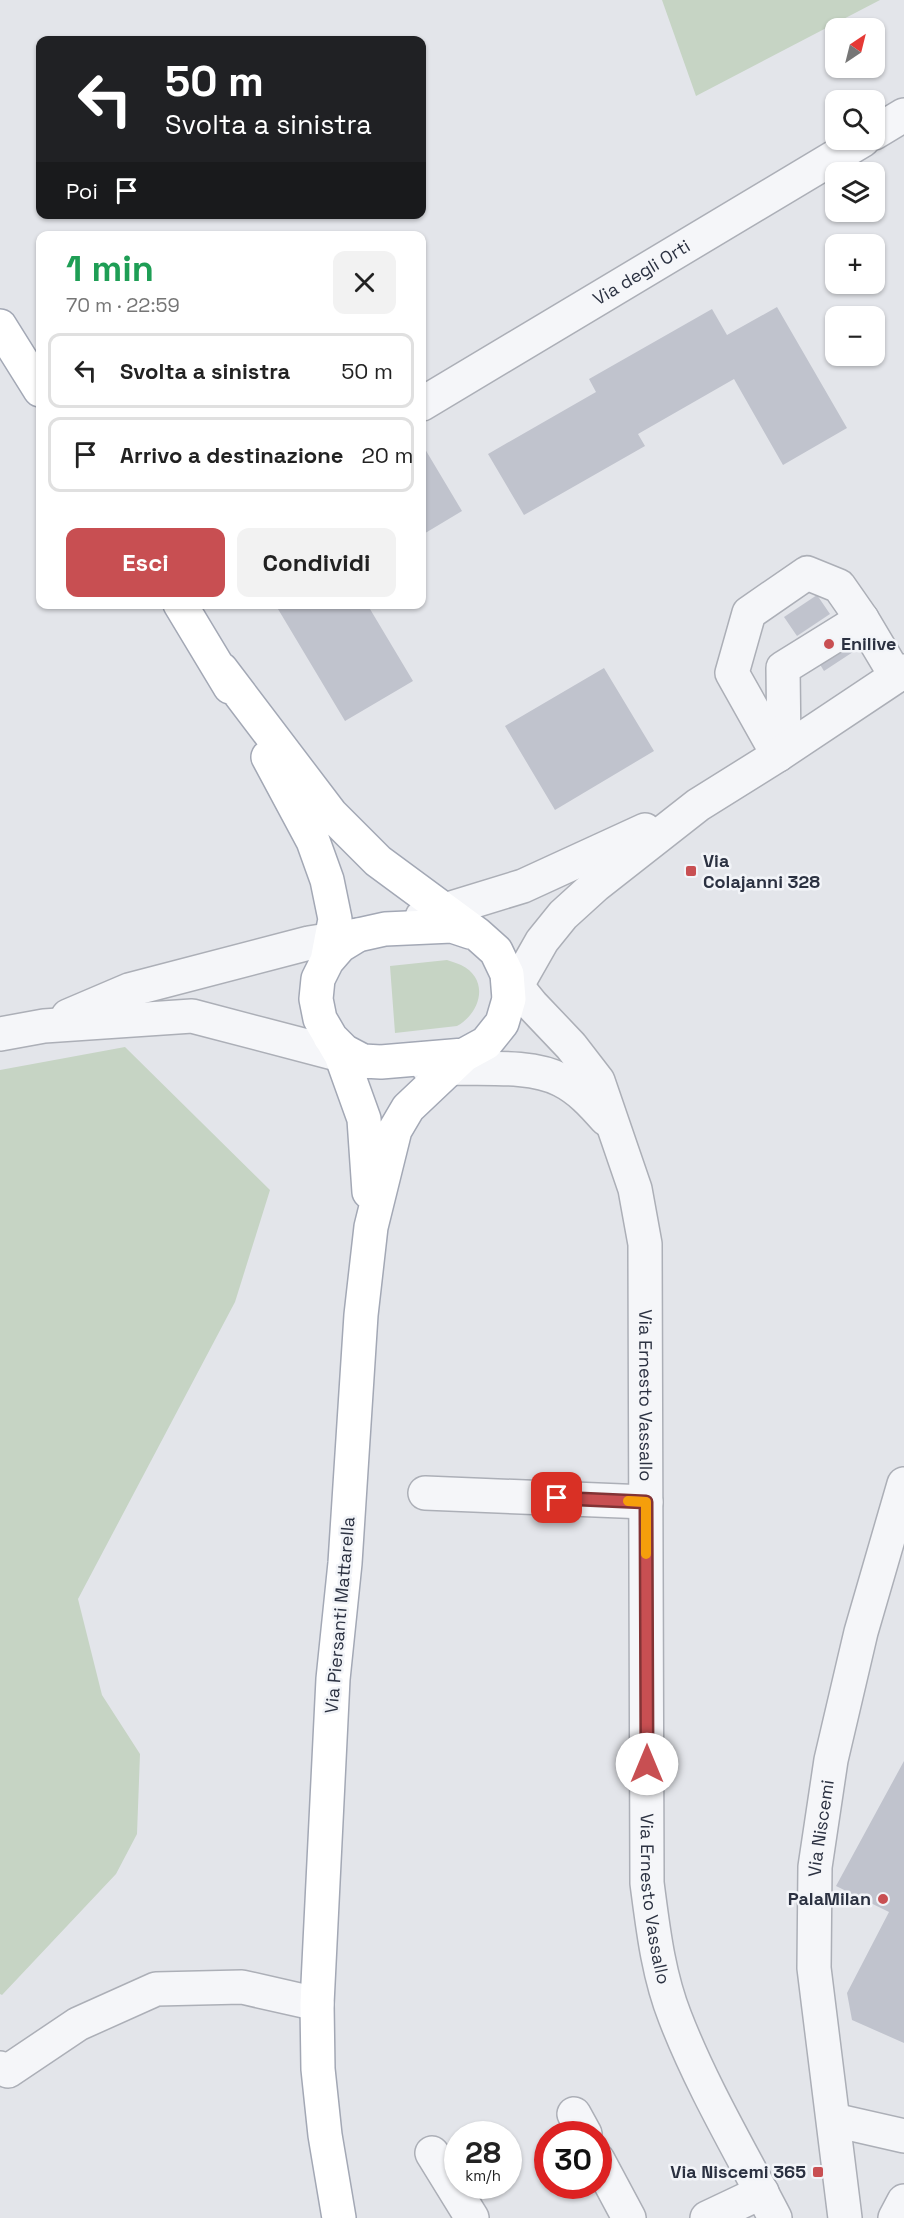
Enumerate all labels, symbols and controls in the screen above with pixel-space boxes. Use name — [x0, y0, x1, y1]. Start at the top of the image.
north arrow — [825, 18, 885, 78]
map controls — [825, 18, 885, 366]
text: 50 m — [165, 55, 264, 108]
icon: left — [66, 60, 144, 138]
button: search — [825, 90, 885, 150]
text: Svolta a sinistra — [165, 107, 372, 142]
button: layers — [825, 162, 885, 222]
icon: arrive — [110, 174, 143, 207]
text: Poi — [66, 177, 98, 205]
street label: Via degli Orti — [589, 234, 694, 310]
button: + — [825, 234, 885, 294]
text: 1 min — [66, 246, 154, 292]
button: close — [333, 251, 396, 314]
text: 70 m · 22:59 — [66, 292, 180, 318]
button: − — [825, 306, 885, 366]
icon: left — [69, 354, 102, 387]
text: Svolta a sinistra — [120, 357, 290, 385]
text: 50 m — [341, 357, 393, 385]
icon: arrive — [69, 438, 102, 471]
text: Arrivo a destinazione — [120, 441, 343, 469]
text: 20 m — [361, 441, 413, 469]
button: Esci — [66, 528, 225, 597]
button: Condividi — [237, 528, 396, 597]
place label: Enilive — [841, 632, 896, 655]
marker: Enilive — [822, 637, 836, 651]
place label: Via Colajanni 328 — [703, 849, 820, 893]
marker: Via Colajanni 328 — [684, 864, 698, 878]
street label: Via Ernesto Vassallo — [634, 1309, 658, 1481]
pin — [531, 1472, 582, 1523]
icon: arrive — [540, 1481, 573, 1514]
street label: Via Piersanti Mattarella — [319, 1516, 360, 1714]
position arrow — [615, 1732, 679, 1796]
street label: Via Niscemi — [803, 1778, 839, 1877]
street label: Via Ernesto Vassallo — [636, 1813, 676, 1986]
place label: PalaMilan — [788, 1887, 871, 1910]
marker: PalaMilan — [876, 1892, 890, 1906]
speed limit sign: 30 — [534, 2121, 612, 2199]
text: 28 — [465, 2133, 501, 2172]
place label: Via Niscemi 365 — [670, 2160, 806, 2183]
marker: Via Niscemi 365 — [811, 2165, 825, 2179]
text: km/h — [465, 2166, 501, 2185]

